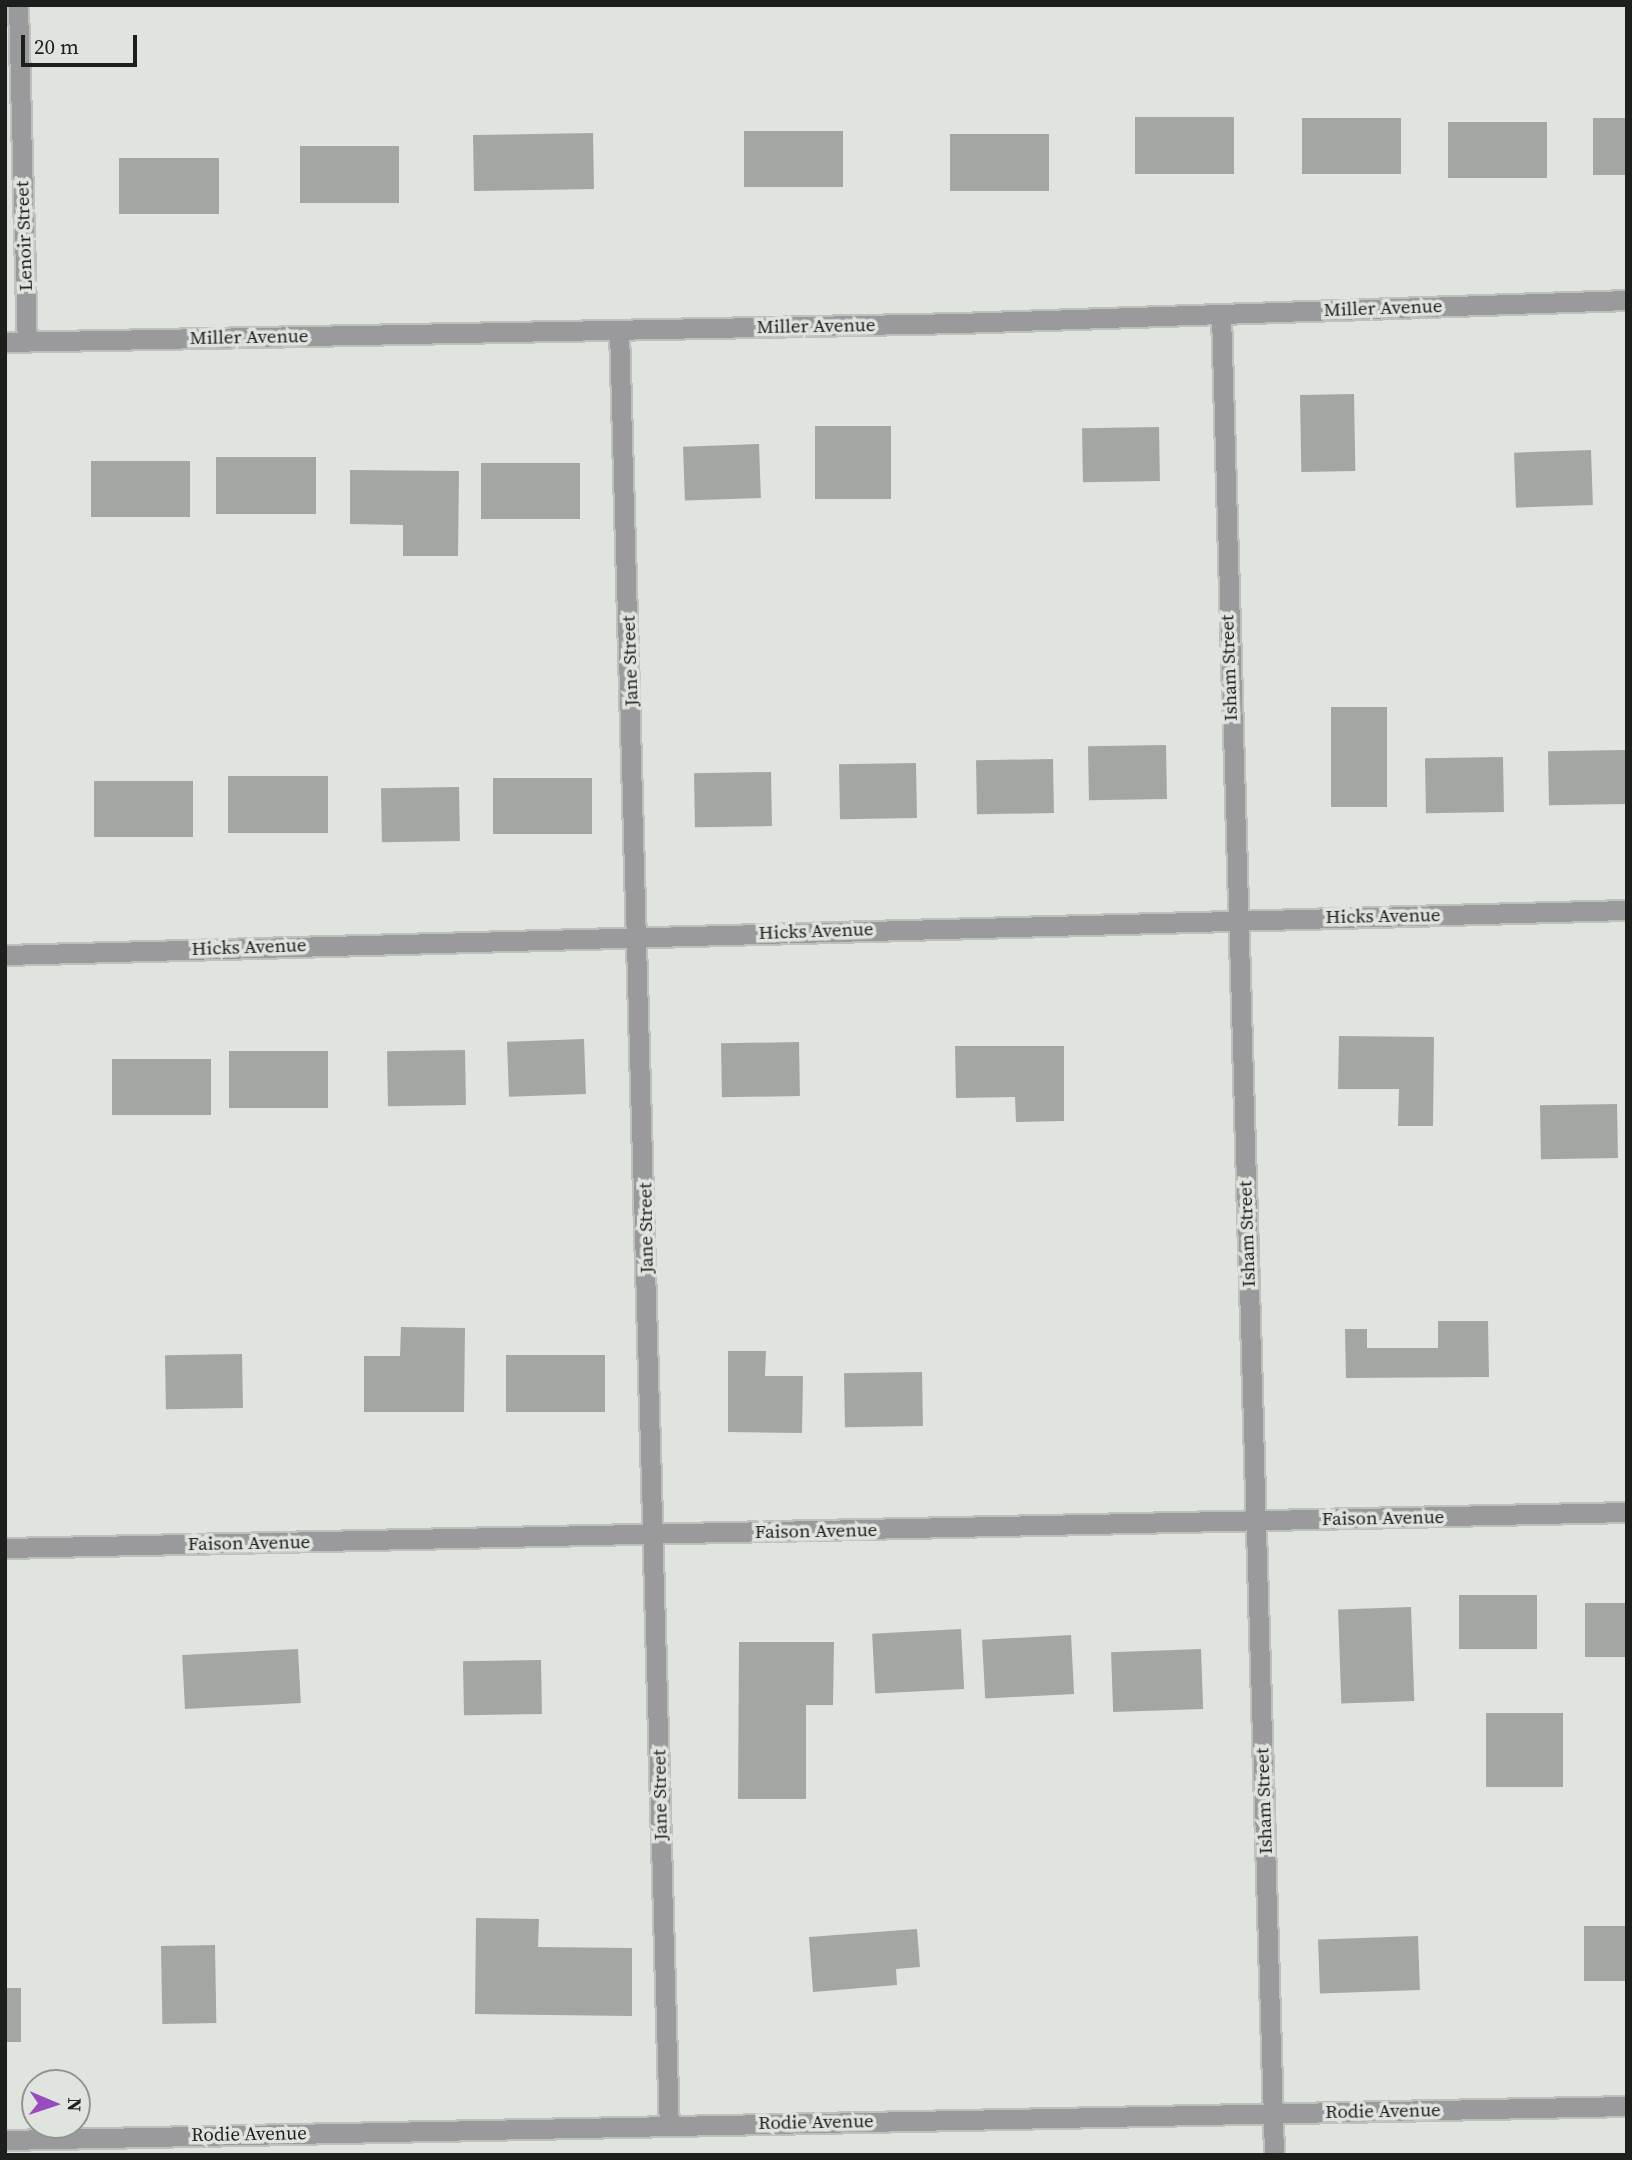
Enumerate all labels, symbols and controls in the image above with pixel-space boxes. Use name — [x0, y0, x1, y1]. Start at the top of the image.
scale bar — [24, 21, 140, 65]
text: 20 m — [34, 32, 79, 61]
street label: Lenoir Street — [11, 181, 37, 291]
street label: Miller Avenue — [1323, 295, 1443, 321]
street label: Miller Avenue — [756, 314, 876, 338]
street label: Miller Avenue — [189, 325, 309, 349]
street label: Isham Street — [1216, 614, 1242, 722]
street label: Jane Street — [617, 615, 643, 707]
street label: Hicks Avenue — [1325, 904, 1441, 928]
street label: Hicks Avenue — [758, 918, 874, 944]
street label: Hicks Avenue — [191, 934, 307, 960]
street label: Isham Street — [1234, 1180, 1260, 1288]
street label: Jane Street — [634, 1182, 658, 1274]
street label: Faison Avenue — [1322, 1506, 1444, 1530]
street label: Faison Avenue — [755, 1519, 877, 1543]
street label: Faison Avenue — [188, 1531, 310, 1555]
street label: Isham Street — [1251, 1747, 1277, 1855]
street label: Jane Street — [648, 1749, 672, 1841]
north arrow — [21, 2069, 91, 2139]
text: N — [62, 2097, 88, 2112]
street label: Rodie Avenue — [1325, 2099, 1441, 2123]
street label: Rodie Avenue — [758, 2110, 874, 2134]
street label: Rodie Avenue — [191, 2122, 307, 2146]

